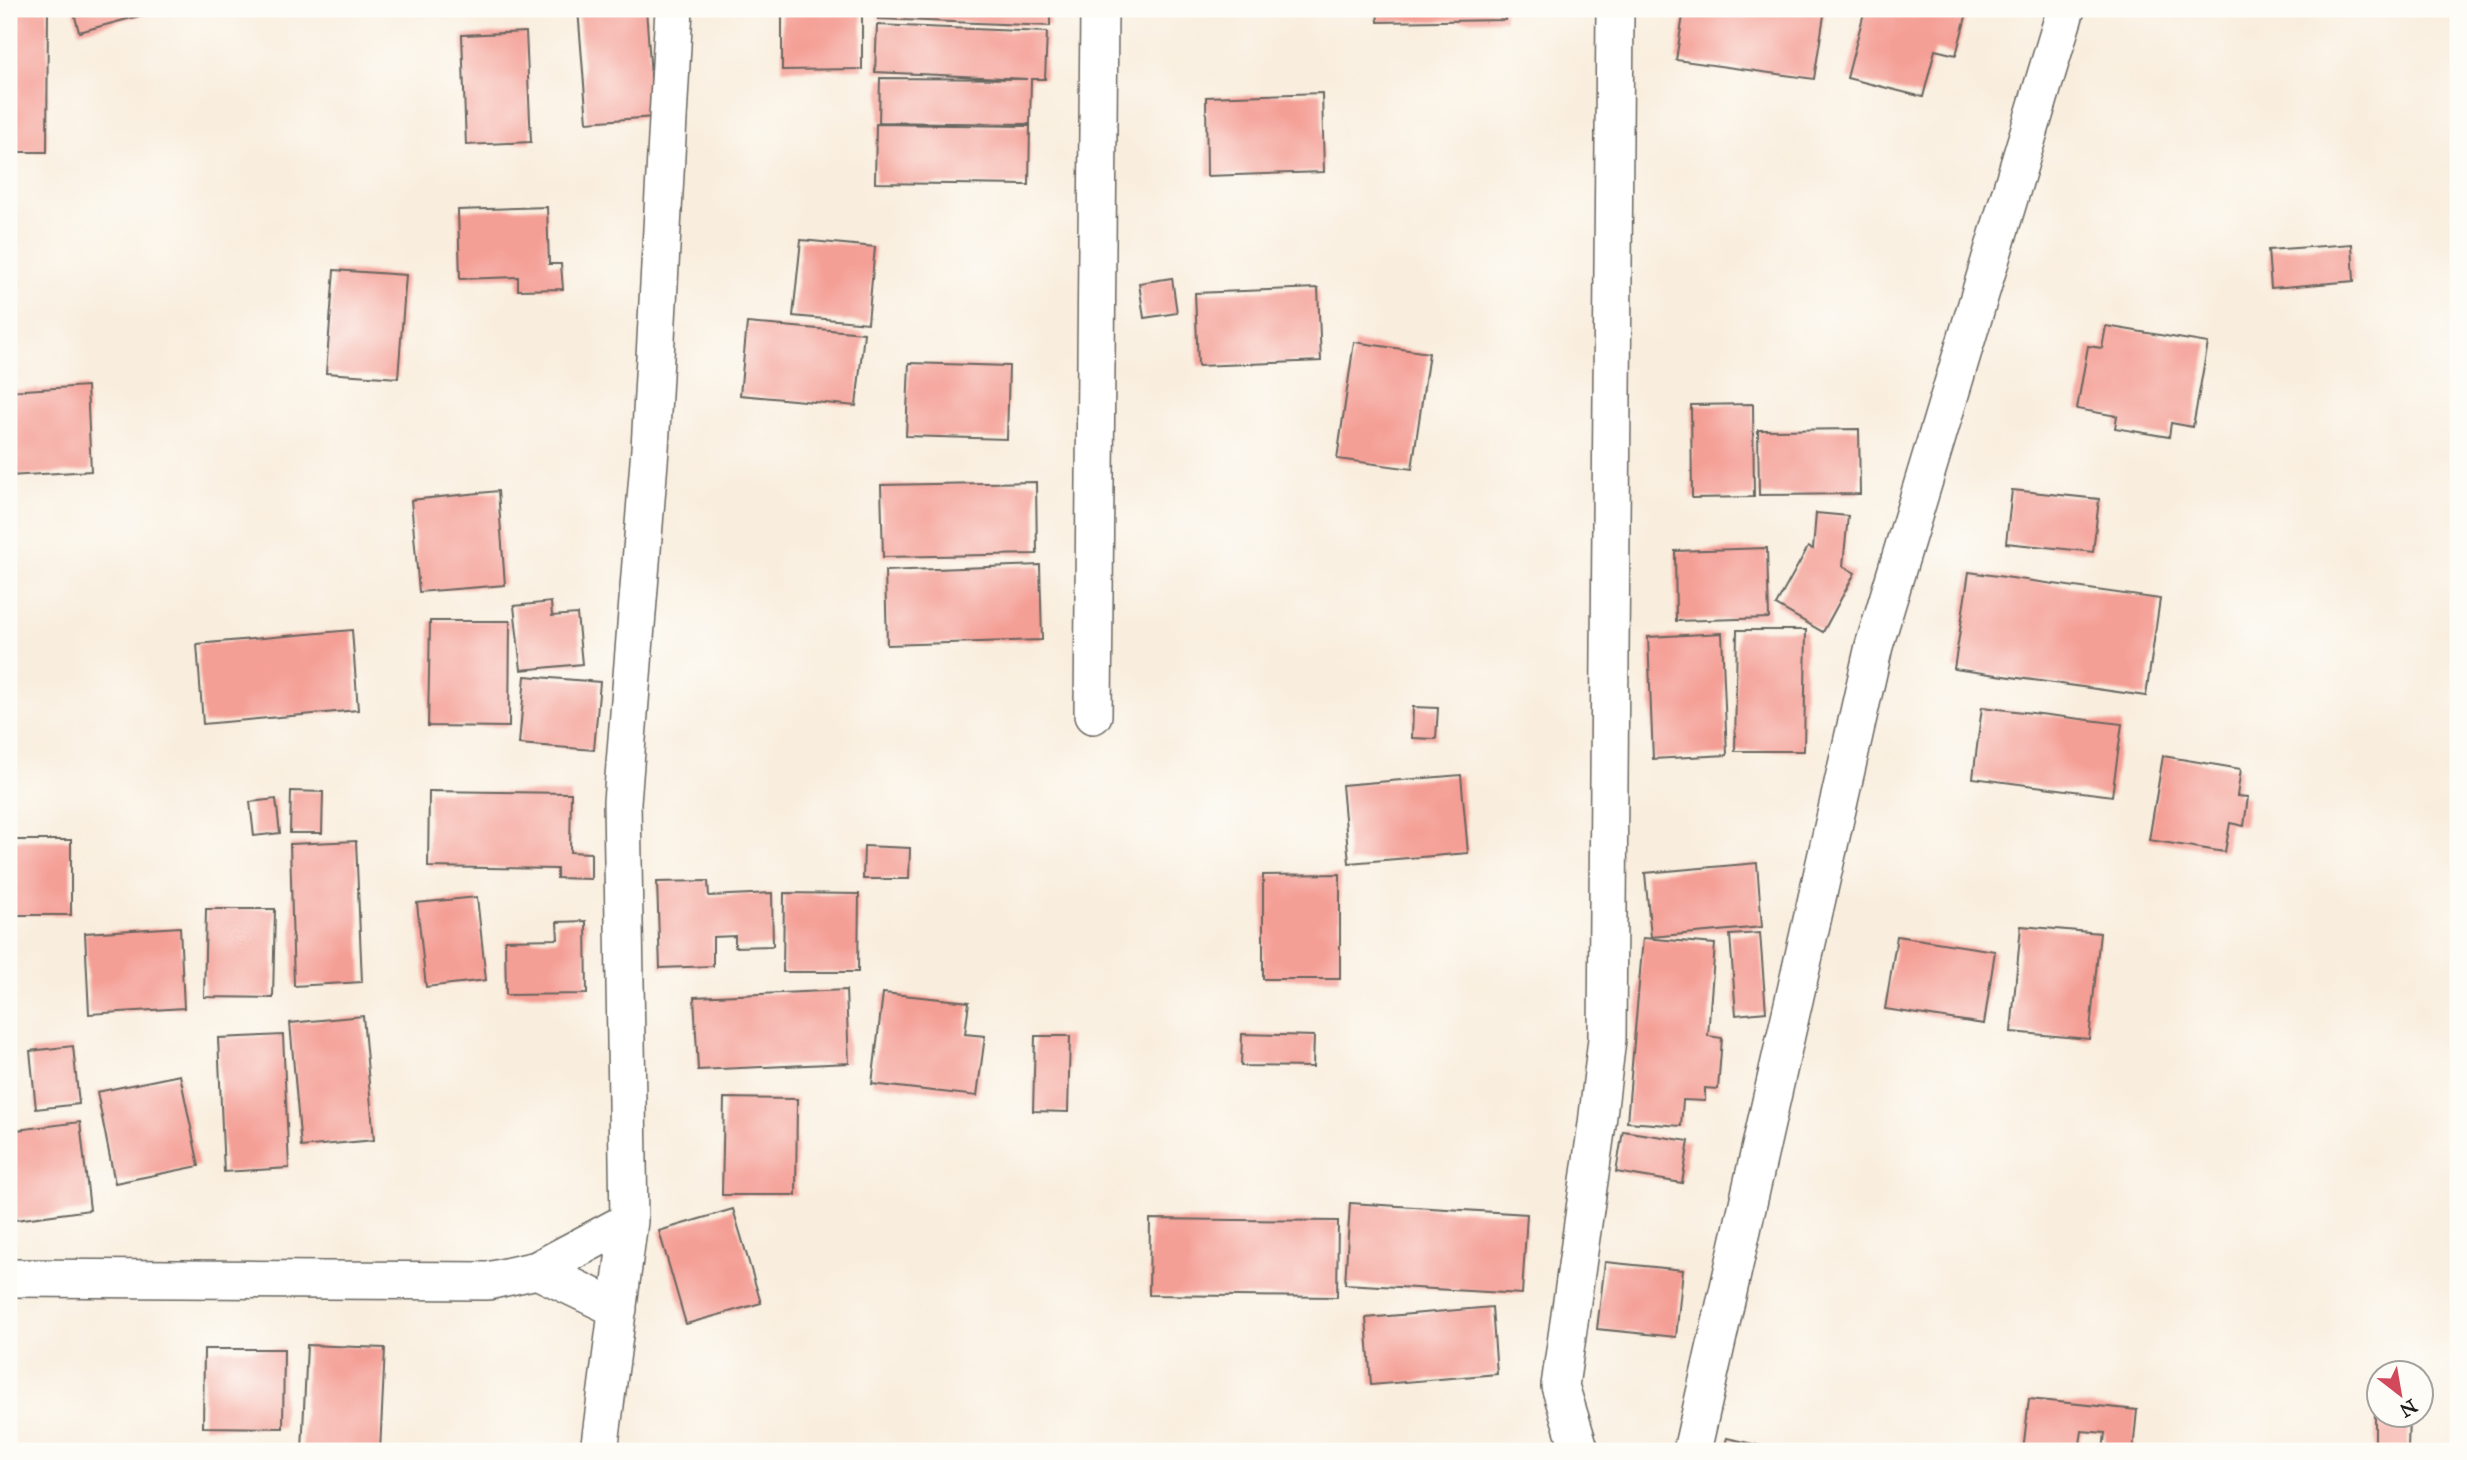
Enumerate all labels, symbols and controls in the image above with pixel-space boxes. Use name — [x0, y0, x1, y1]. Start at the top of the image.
north arrow — [2366, 1358, 2436, 1428]
text: N — [2396, 1394, 2421, 1422]

